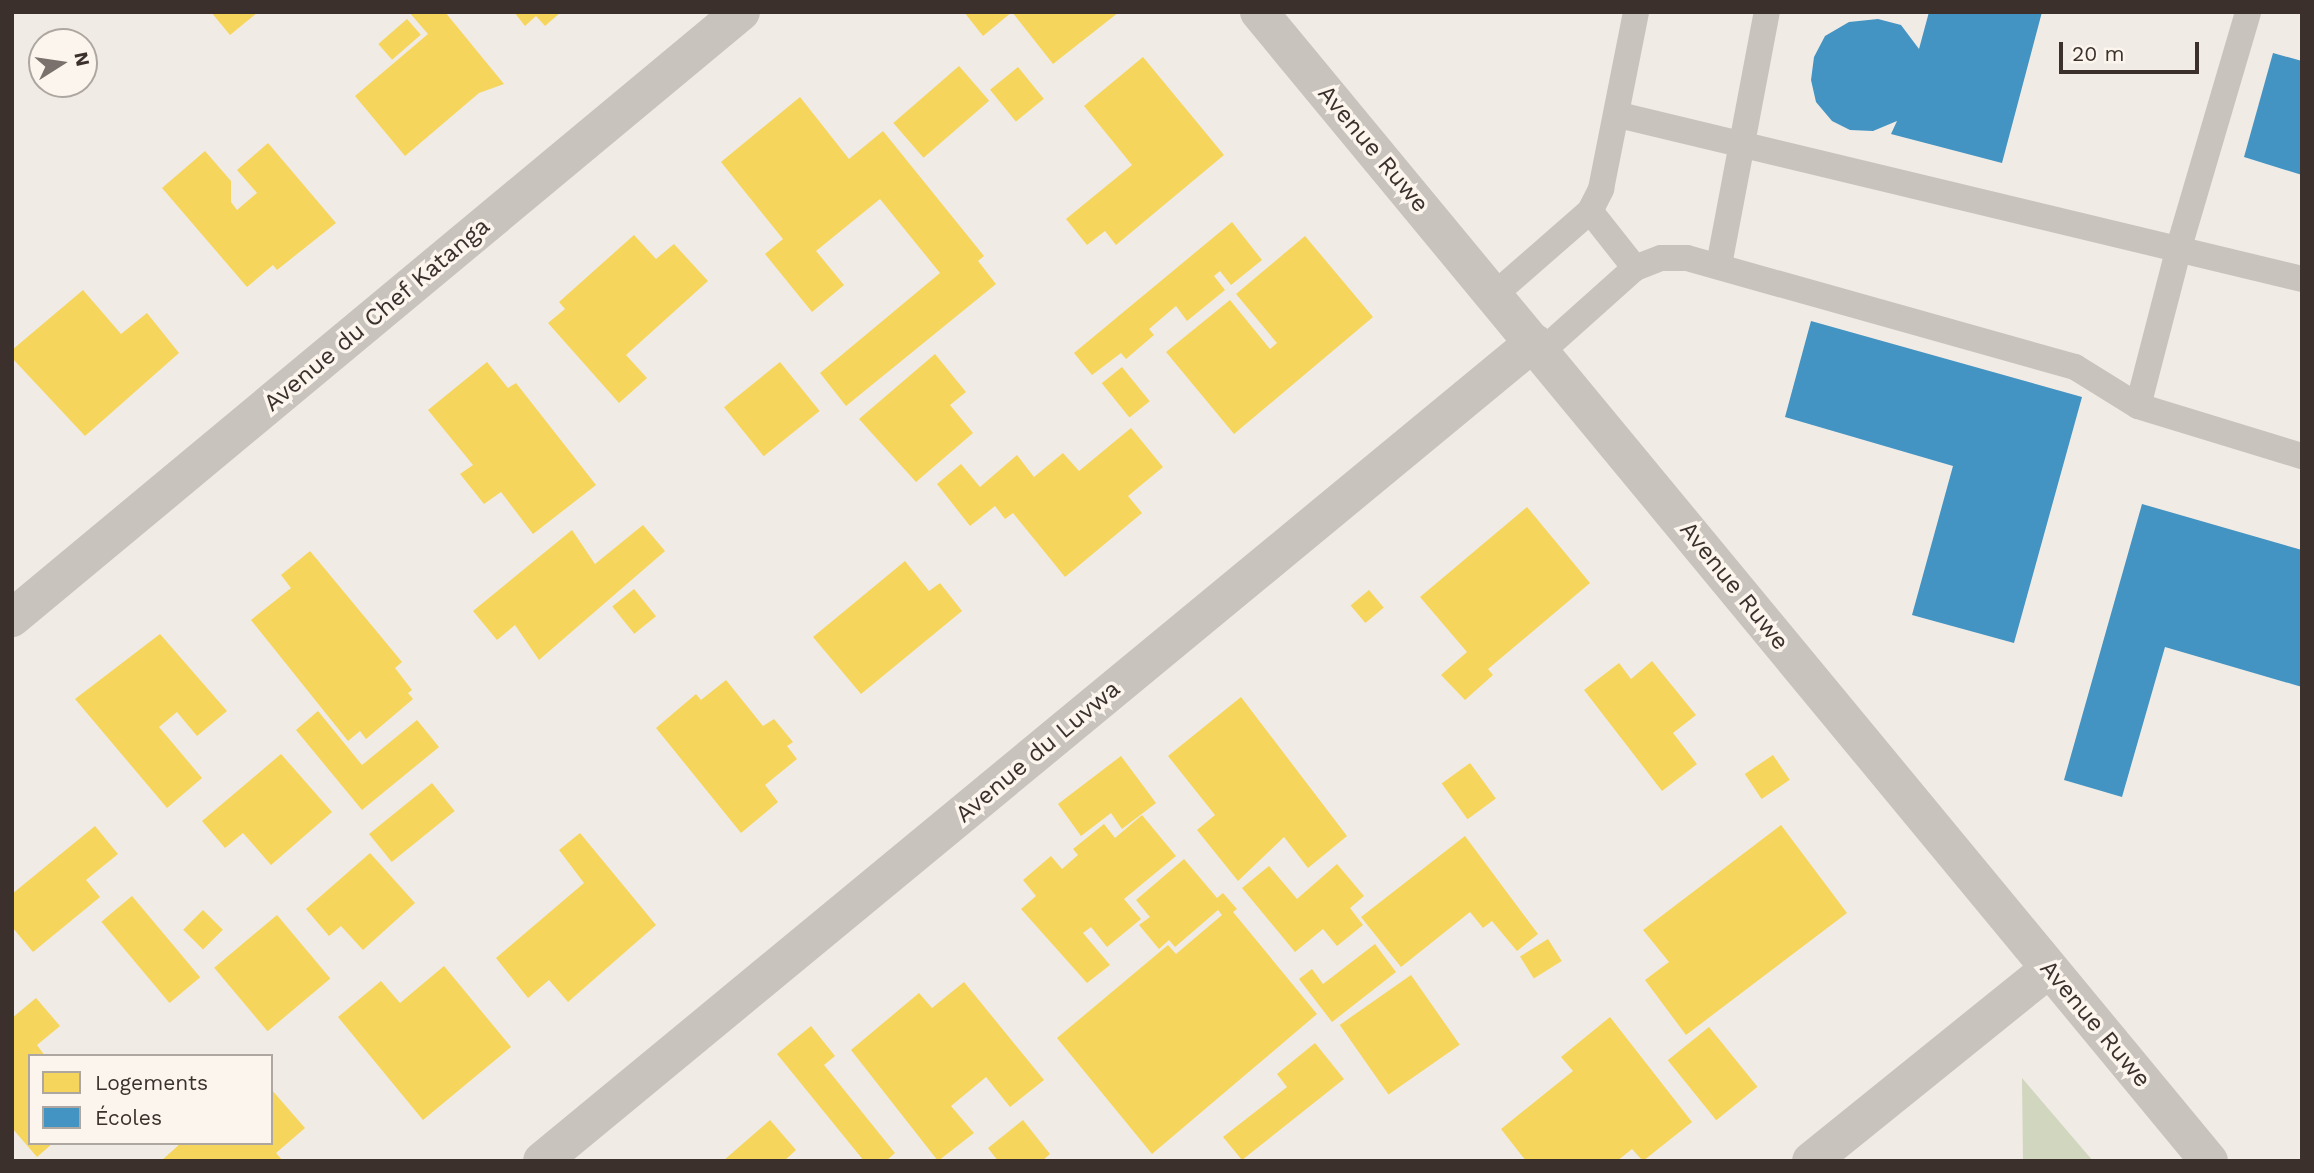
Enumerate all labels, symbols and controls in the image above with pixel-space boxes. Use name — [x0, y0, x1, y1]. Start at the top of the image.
north arrow — [28, 28, 98, 98]
scale bar — [2062, 28, 2202, 72]
text: 20 m — [2072, 41, 2124, 66]
text: N — [69, 50, 95, 68]
street label: Avenue Ruwe — [1311, 80, 1435, 218]
street label: Avenue du Chef Katanga — [258, 212, 496, 418]
street label: Avenue Ruwe — [1673, 516, 1795, 656]
street label: Avenue du Luvwa — [950, 675, 1126, 829]
street label: Avenue Ruwe — [2033, 955, 2157, 1093]
legend — [28, 1054, 273, 1145]
text: Logements — [95, 1070, 208, 1095]
text: Écoles — [95, 1105, 162, 1130]

